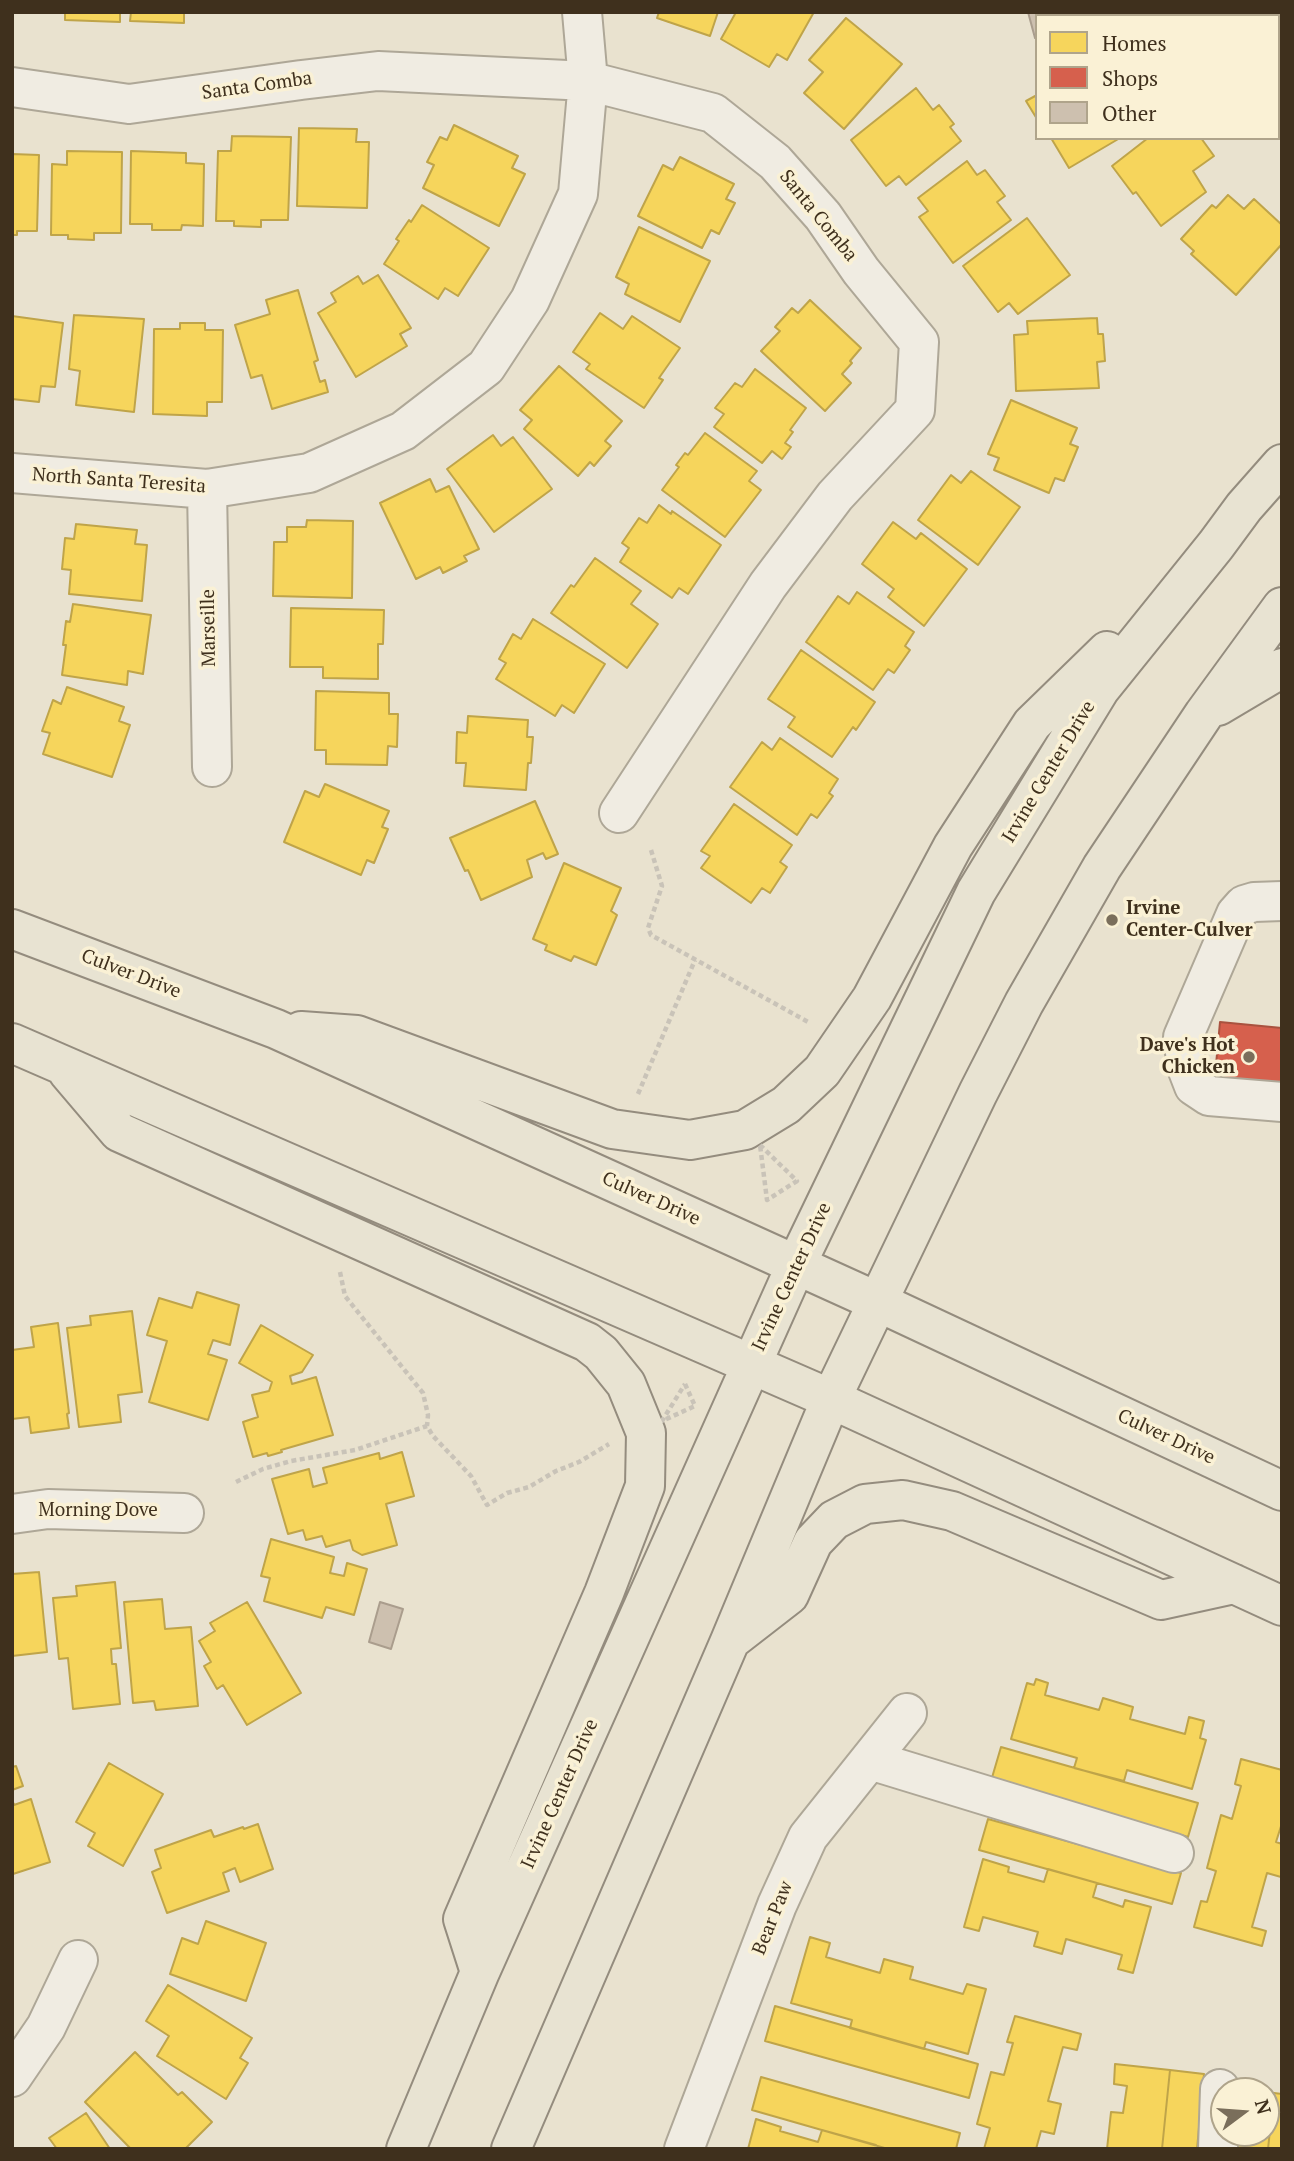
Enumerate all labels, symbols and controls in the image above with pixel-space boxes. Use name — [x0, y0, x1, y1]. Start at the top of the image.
legend — [1035, 14, 1280, 140]
text: Homes — [1102, 29, 1167, 57]
text: Shops — [1102, 64, 1158, 92]
street label: Santa Comba — [200, 67, 314, 105]
text: Other — [1102, 99, 1156, 127]
street label: Santa Comba — [774, 166, 862, 266]
street label: North Santa Teresita — [31, 464, 207, 498]
street label: Marseille — [197, 589, 221, 667]
street label: Irvine Center Drive — [998, 697, 1100, 847]
place label: Irvine Center-Culver — [1126, 898, 1253, 942]
marker: Irvine Center-Culver — [1104, 912, 1120, 928]
street label: Culver Drive — [78, 945, 184, 1003]
place label: Dave's Hot Chicken — [1140, 1035, 1235, 1079]
marker: Dave's Hot Chicken — [1241, 1049, 1257, 1065]
street label: Culver Drive — [598, 1167, 704, 1231]
street label: Irvine Center Drive — [748, 1199, 836, 1355]
street label: Culver Drive — [1114, 1404, 1218, 1470]
street label: Morning Dove — [38, 1500, 158, 1522]
street label: Irvine Center Drive — [517, 1716, 603, 1872]
street label: Bear Paw — [748, 1878, 798, 1958]
north arrow — [1210, 2077, 1280, 2147]
text: N — [1250, 2096, 1278, 2117]

